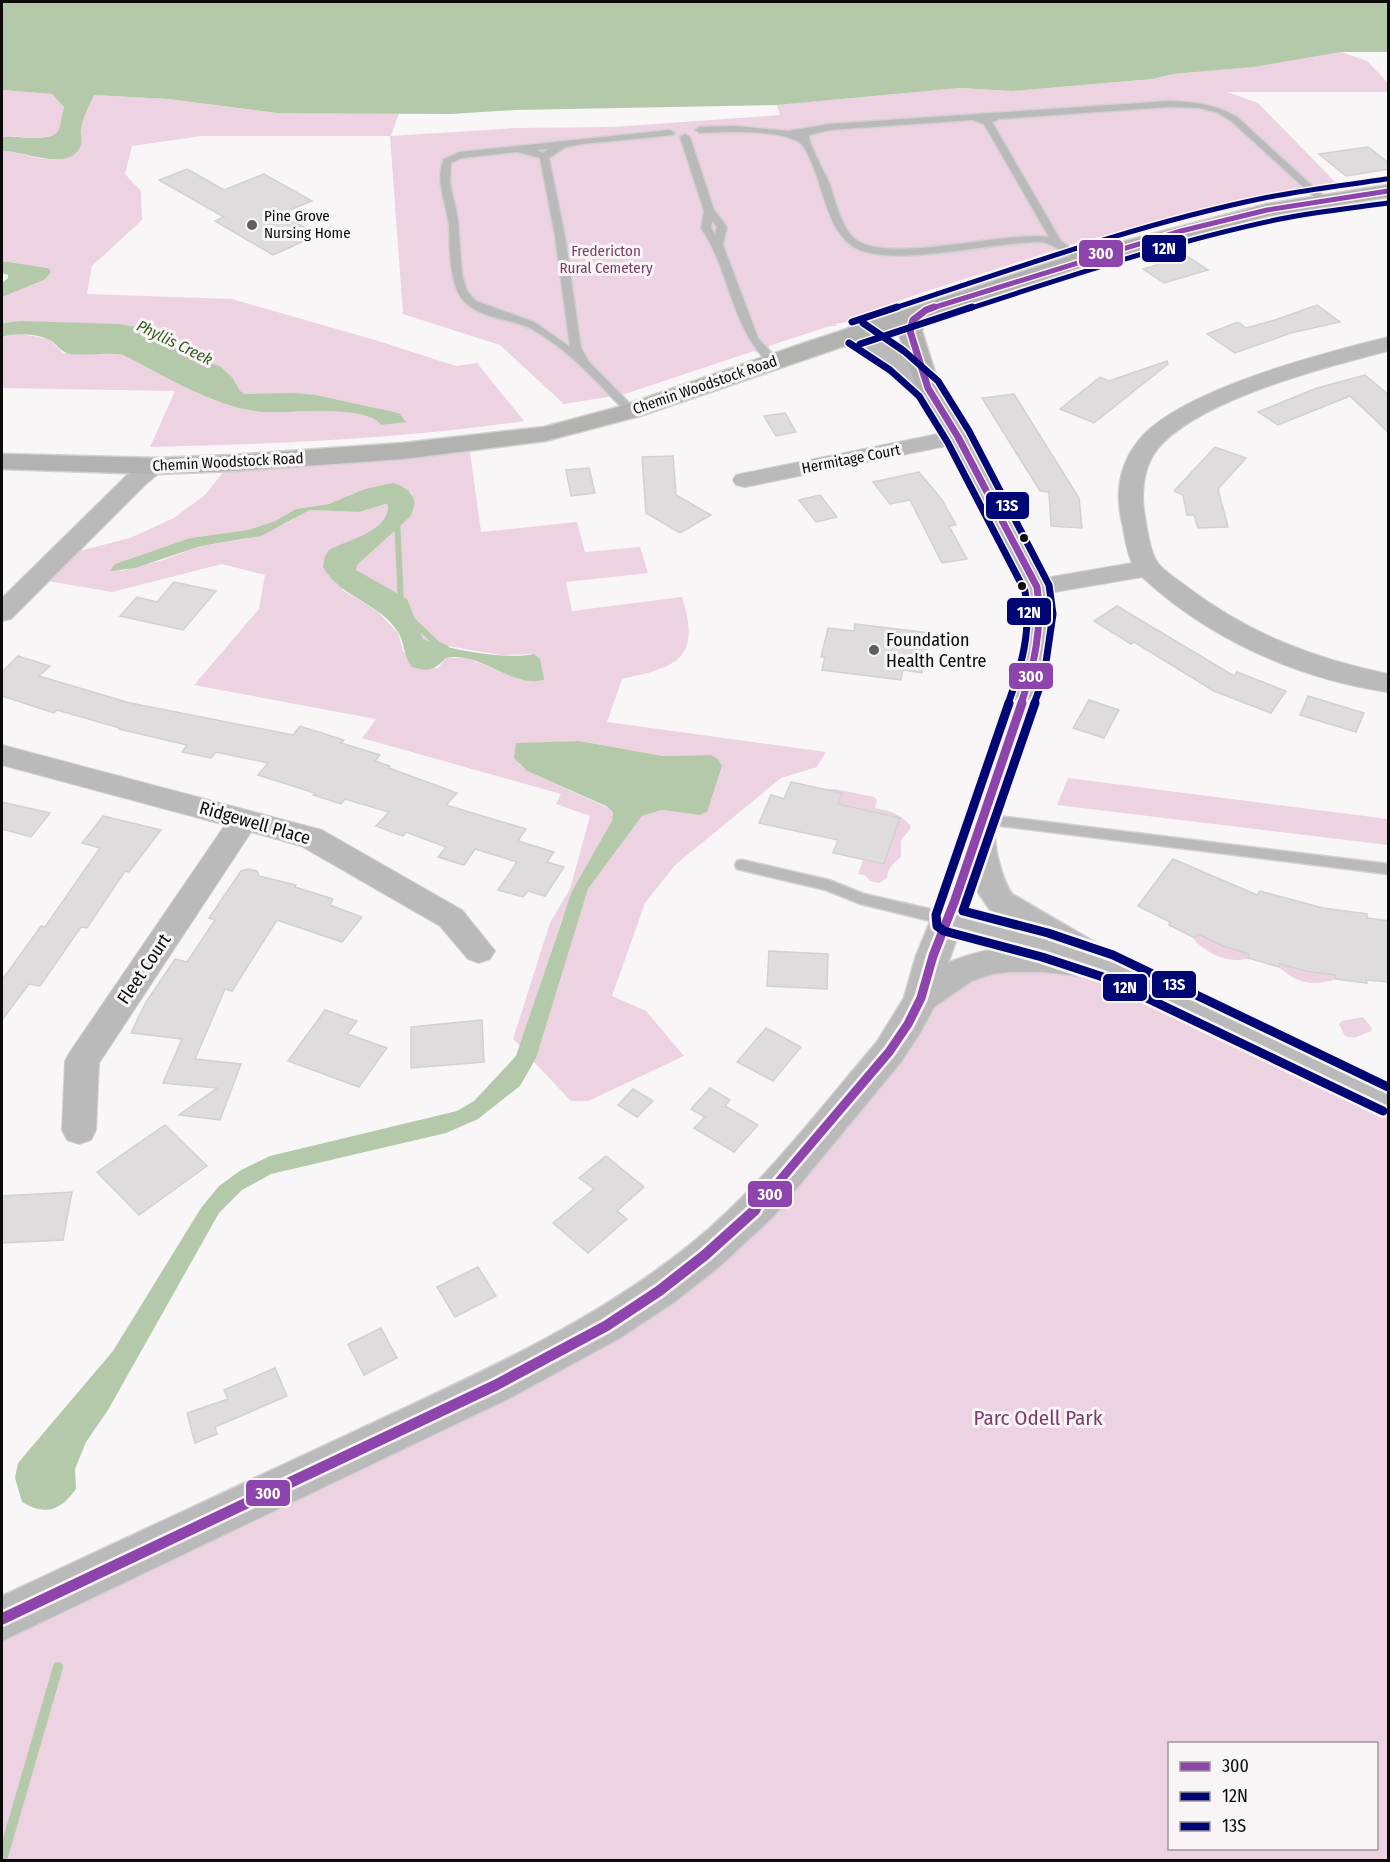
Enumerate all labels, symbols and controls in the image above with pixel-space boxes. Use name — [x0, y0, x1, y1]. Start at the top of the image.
place label: Pine Grove Nursing Home — [264, 207, 351, 242]
marker: Pine Grove Nursing Home — [245, 218, 259, 232]
line badge: 12N — [1141, 234, 1187, 263]
line badge: 300 — [1078, 239, 1124, 268]
text: 12N — [1152, 239, 1176, 258]
park label: Fredericton Rural Cemetery — [559, 242, 653, 277]
text: 300 — [1087, 244, 1114, 263]
water label: Phyllis Creek — [134, 316, 216, 369]
street label: Chemin Woodstock Road — [630, 352, 780, 418]
street label: Hermitage Court — [800, 441, 902, 477]
street label: Chemin Woodstock Road — [152, 449, 304, 475]
line badge: 13S — [985, 491, 1030, 520]
text: 13S — [996, 496, 1018, 515]
unlabelled marker — [1018, 532, 1030, 544]
unlabelled marker — [1016, 580, 1028, 592]
line badge: 12N — [1006, 597, 1052, 626]
text: 12N — [1017, 603, 1041, 622]
place label: Foundation Health Centre — [886, 629, 986, 672]
marker: Foundation Health Centre — [867, 643, 881, 657]
line badge: 300 — [1008, 662, 1054, 690]
text: 300 — [1017, 667, 1044, 686]
street label: Ridgewell Place — [197, 797, 313, 849]
street label: Fleet Court — [112, 930, 176, 1008]
line badge: 13S — [1151, 970, 1197, 999]
line badge: 12N — [1102, 973, 1148, 1002]
text: 13S — [1163, 975, 1185, 994]
text: 12N — [1113, 978, 1137, 997]
line badge: 300 — [747, 1180, 793, 1208]
text: 300 — [756, 1185, 783, 1204]
park label: Parc Odell Park — [974, 1405, 1103, 1431]
line badge: 300 — [245, 1479, 291, 1507]
text: 300 — [254, 1484, 281, 1503]
legend — [1168, 1742, 1378, 1850]
text: 300 — [1222, 1755, 1249, 1777]
text: 12N — [1222, 1785, 1248, 1807]
text: 13S — [1222, 1815, 1246, 1837]

